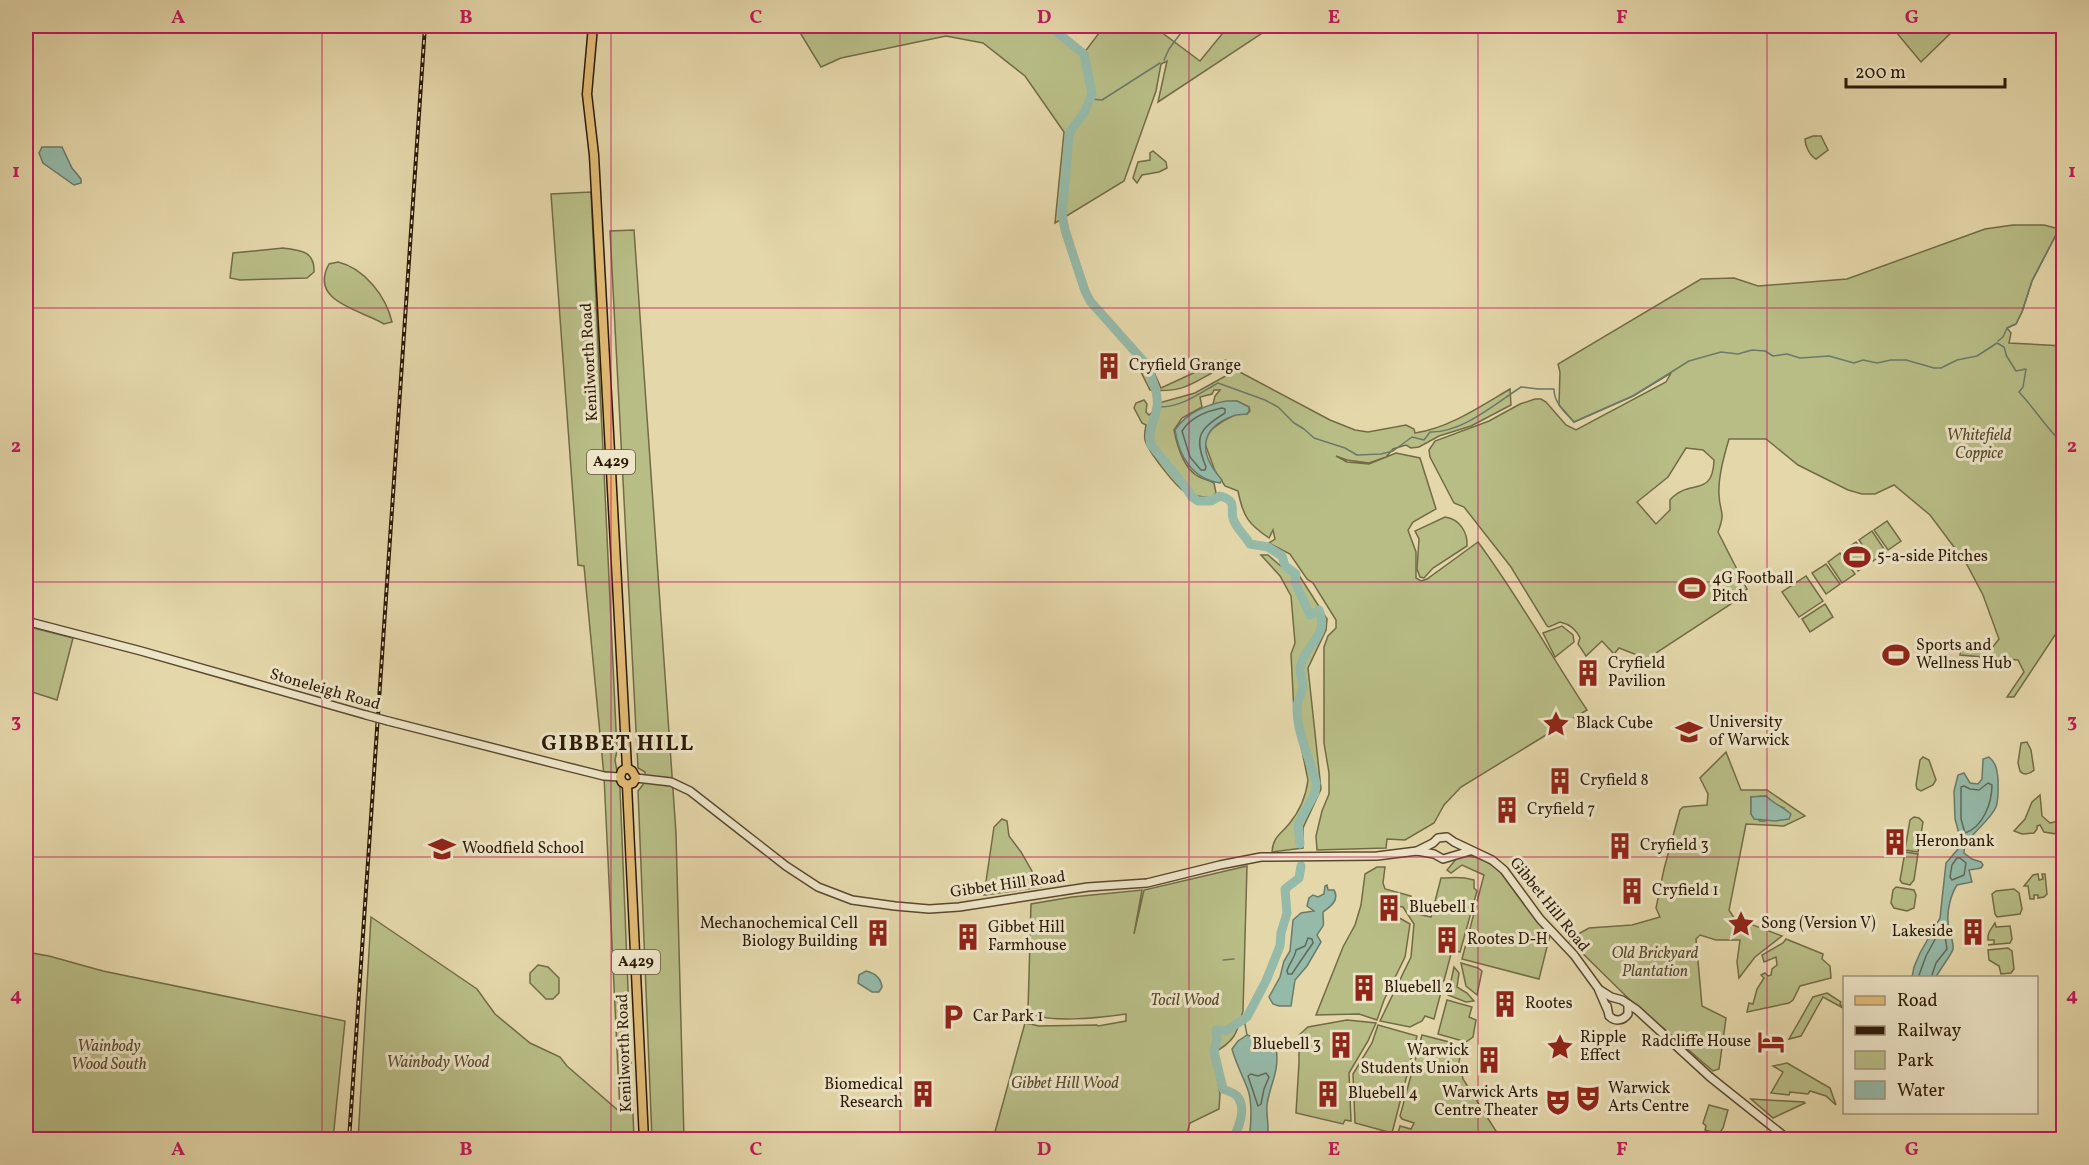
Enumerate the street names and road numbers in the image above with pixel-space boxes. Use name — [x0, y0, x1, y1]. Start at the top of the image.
street label: Kenilworth Road — [576, 302, 604, 422]
road number: A429 — [587, 450, 635, 474]
street label: Stoneleigh Road — [267, 664, 383, 716]
street label: Gibbet Hill Road — [1504, 853, 1594, 957]
street label: Gibbet Hill Road — [949, 866, 1067, 904]
road number: A429 — [612, 950, 660, 974]
street label: Kenilworth Road — [612, 993, 638, 1113]

